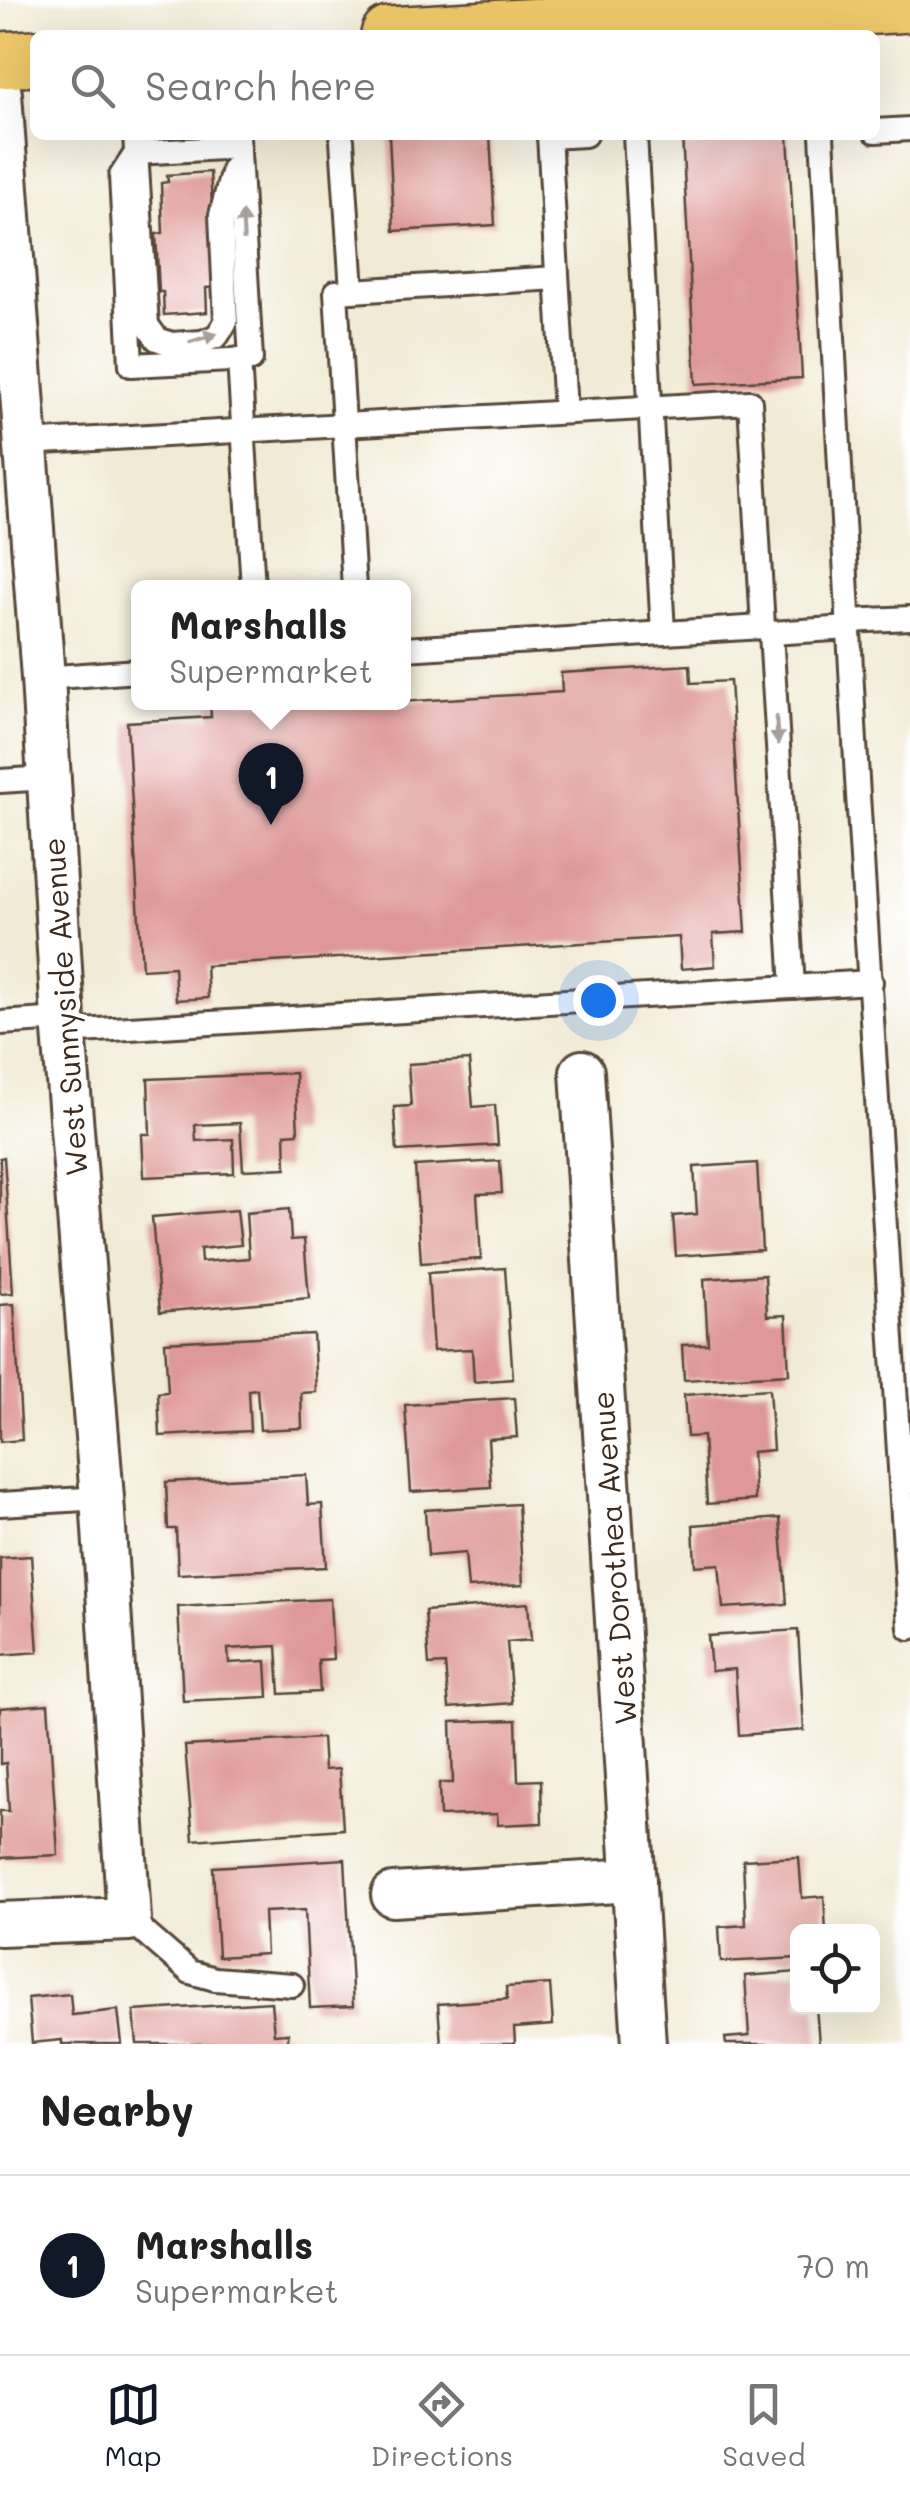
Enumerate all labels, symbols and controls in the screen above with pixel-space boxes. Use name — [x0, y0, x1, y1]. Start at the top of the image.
search box — [30, 30, 880, 140]
icon: search — [65, 58, 120, 113]
text: Search here — [145, 60, 376, 110]
one-way arrow — [235, 210, 251, 242]
one-way arrow — [188, 330, 219, 345]
popup — [131, 580, 411, 710]
text: Marshalls — [169, 599, 347, 649]
text: Supermarket — [169, 649, 373, 691]
one-way arrow — [769, 714, 785, 746]
pin: 1 — [238, 742, 304, 825]
street label: West Sunnyside Avenue — [32, 836, 96, 1178]
your location — [573, 975, 624, 1026]
street label: West Dorothea Avenue — [581, 1390, 645, 1726]
map controls — [790, 1924, 880, 2014]
button: locate — [790, 1924, 880, 2014]
text: Nearby — [40, 2082, 194, 2137]
text: Marshalls — [135, 2219, 313, 2269]
text: 1 — [65, 2244, 80, 2286]
text: 70 m — [797, 2244, 870, 2286]
text: Supermarket — [135, 2269, 339, 2311]
tab: Map — [105, 2377, 162, 2473]
tab: Directions — [371, 2377, 513, 2473]
tab: Saved — [722, 2377, 805, 2473]

